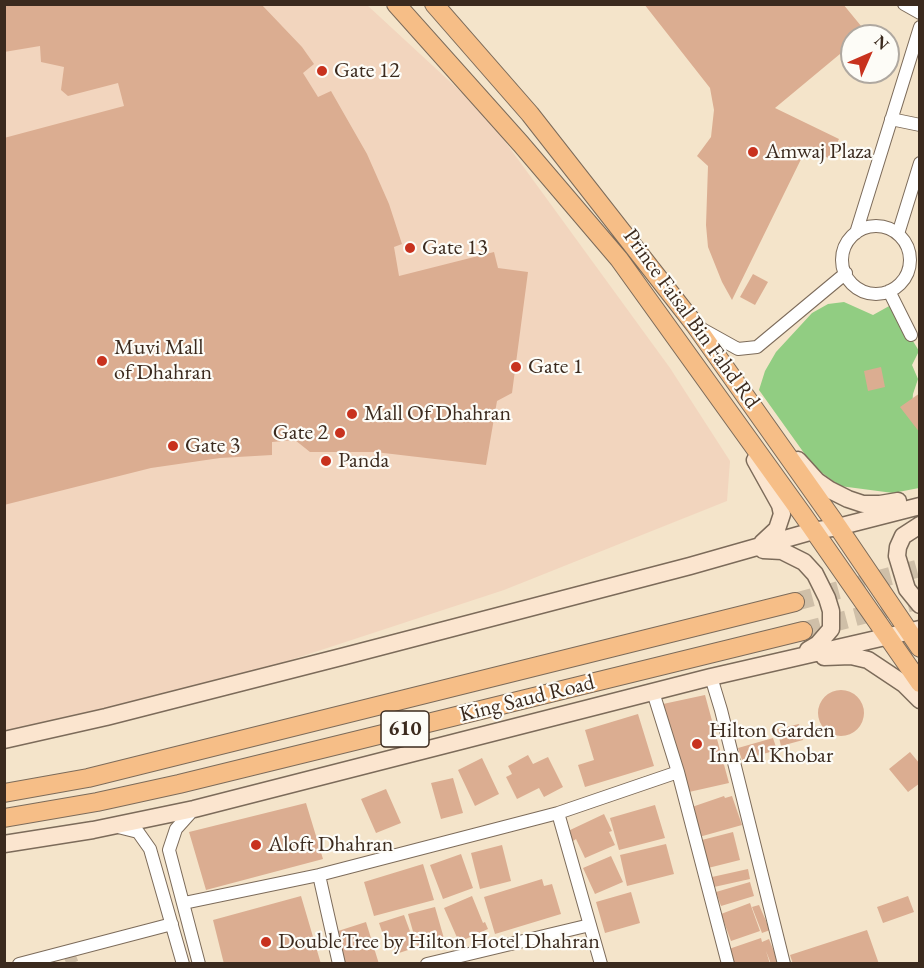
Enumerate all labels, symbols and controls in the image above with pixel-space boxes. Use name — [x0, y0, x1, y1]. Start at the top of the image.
north arrow — [840, 24, 900, 84]
text: N — [870, 30, 894, 54]
place label: Gate 12 — [334, 58, 400, 84]
marker: Gate 12 — [315, 64, 329, 78]
place label: Amwaj Plaza — [765, 139, 872, 165]
marker: Amwaj Plaza — [746, 145, 760, 159]
street label: Prince Faisal Bin Fahd Rd — [617, 224, 765, 414]
place label: Gate 13 — [422, 235, 488, 261]
marker: Gate 13 — [403, 241, 417, 255]
place label: Muvi Mall of Dhahran — [114, 335, 212, 386]
marker: Muvi Mall of Dhahran — [95, 354, 109, 368]
place label: Gate 1 — [528, 354, 583, 380]
marker: Gate 1 — [509, 360, 523, 374]
place label: Mall Of Dhahran — [364, 401, 511, 427]
marker: Mall Of Dhahran — [345, 407, 359, 421]
place label: Gate 2 — [273, 420, 328, 446]
marker: Gate 2 — [333, 426, 347, 440]
place label: Gate 3 — [185, 433, 240, 459]
marker: Gate 3 — [166, 439, 180, 453]
place label: Panda — [338, 448, 389, 474]
marker: Panda — [319, 454, 333, 468]
street label: King Saud Road — [457, 669, 597, 729]
road number: 610 — [381, 711, 429, 747]
place label: Hilton Garden Inn Al Khobar — [709, 718, 835, 770]
marker: Hilton Garden Inn Al Khobar — [690, 737, 704, 751]
place label: Aloft Dhahran — [268, 832, 393, 858]
marker: Aloft Dhahran — [249, 838, 263, 852]
place label: DoubleTree by Hilton Hotel Dhahran — [278, 929, 600, 955]
marker: DoubleTree by Hilton Hotel Dhahran — [259, 935, 273, 949]

